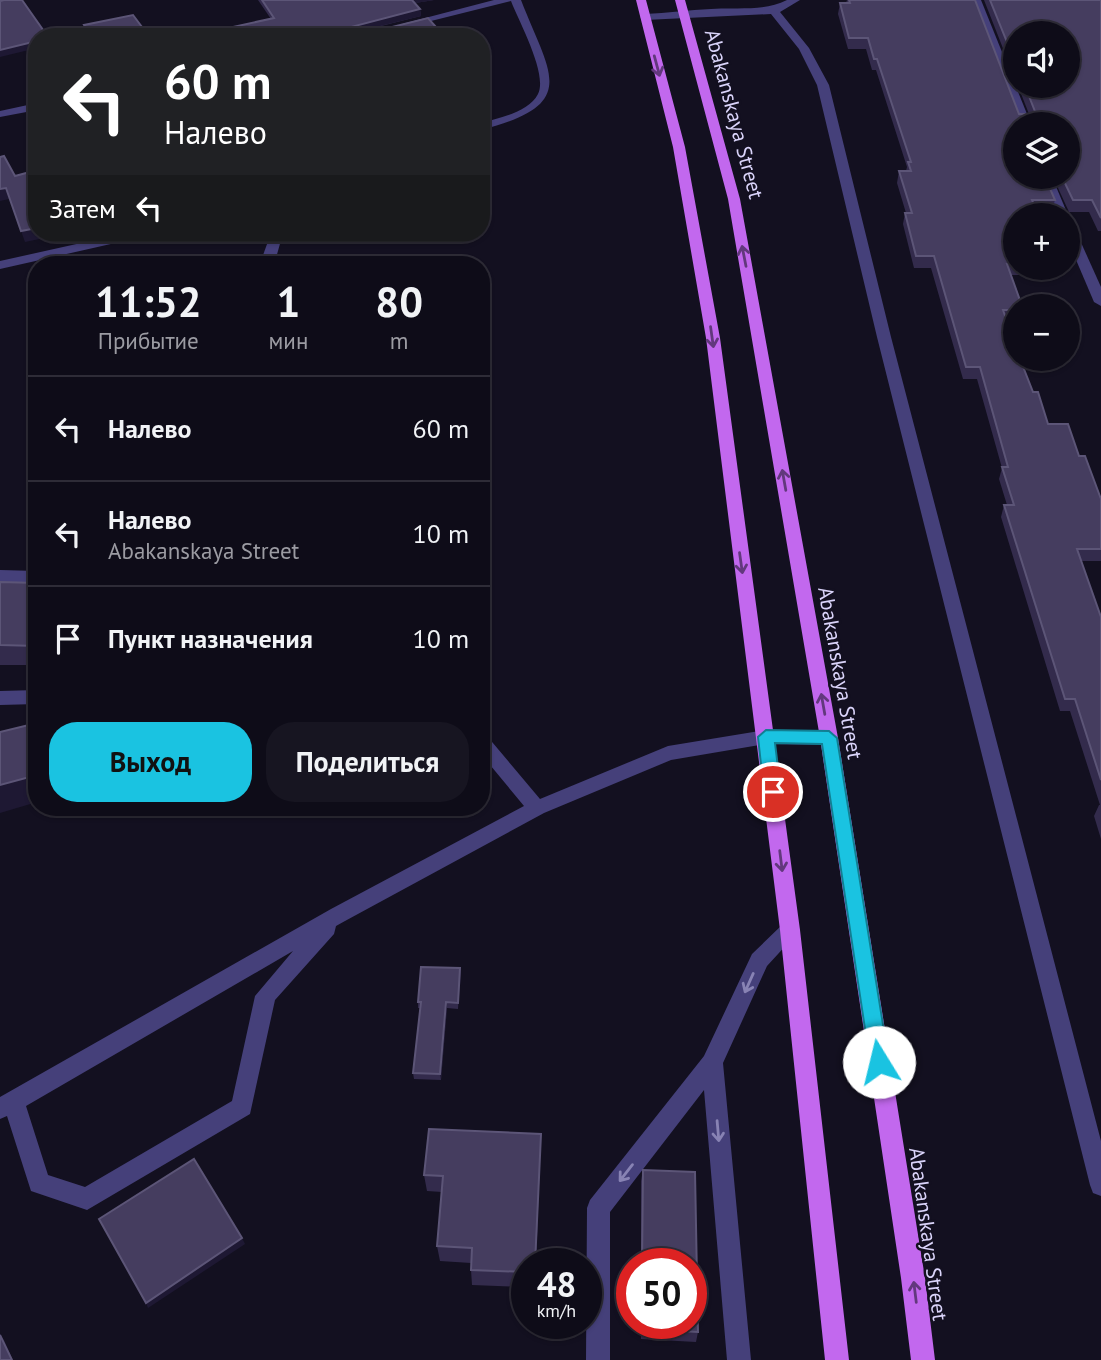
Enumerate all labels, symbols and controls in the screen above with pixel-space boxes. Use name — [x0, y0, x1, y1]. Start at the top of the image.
map controls — [1003, 21, 1080, 371]
button: sound — [1003, 21, 1080, 98]
street label: Abakanskaya Street — [699, 26, 770, 202]
text: 60 m — [164, 49, 271, 113]
one-way arrow — [651, 54, 664, 77]
icon: left — [49, 56, 140, 147]
text: Налево — [164, 111, 267, 153]
button: layers — [1003, 112, 1080, 189]
icon: left — [130, 189, 168, 227]
text: Затем — [49, 192, 116, 225]
button: + — [1003, 203, 1080, 280]
one-way arrow — [737, 245, 751, 268]
text: 11:52 — [95, 274, 202, 329]
text: 1 — [277, 274, 300, 329]
text: 80 — [375, 274, 423, 329]
button: − — [1003, 294, 1080, 371]
one-way arrow — [706, 325, 719, 348]
text: Прибытие — [98, 326, 199, 355]
text: мин — [269, 326, 308, 355]
text: m — [390, 326, 409, 355]
icon: left — [49, 410, 87, 448]
text: Налево — [108, 412, 192, 445]
text: 60 m — [413, 412, 469, 445]
one-way arrow — [777, 469, 790, 492]
text: Налево — [108, 503, 192, 536]
icon: left — [49, 515, 87, 553]
text: 10 m — [413, 517, 469, 550]
text: Abakanskaya Street — [108, 536, 299, 565]
one-way arrow — [735, 551, 748, 573]
street label: Abakanskaya Street — [812, 585, 869, 761]
icon: arrive — [49, 620, 87, 658]
text: Пункт назначения — [108, 622, 313, 655]
text: 10 m — [413, 622, 469, 655]
one-way arrow — [816, 693, 829, 716]
button: Выход — [49, 722, 252, 802]
button: Поделиться — [266, 722, 469, 802]
pin — [743, 762, 803, 822]
icon: arrive — [754, 773, 792, 811]
one-way arrow — [775, 849, 788, 872]
one-way arrow — [741, 972, 755, 993]
position arrow — [842, 1025, 916, 1099]
one-way arrow — [712, 1119, 725, 1142]
street label: Abakanskaya Street — [903, 1146, 954, 1322]
one-way arrow — [618, 1163, 633, 1181]
speed limit sign: 50 — [616, 1248, 707, 1339]
text: 48 — [537, 1261, 576, 1307]
one-way arrow — [908, 1281, 921, 1304]
text: km/h — [537, 1299, 576, 1322]

